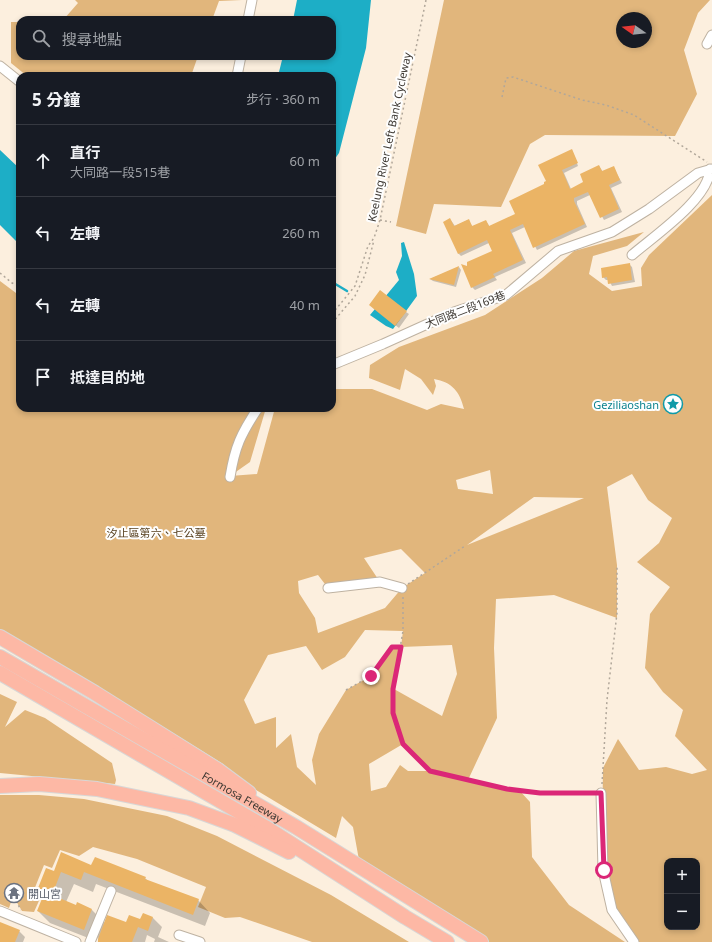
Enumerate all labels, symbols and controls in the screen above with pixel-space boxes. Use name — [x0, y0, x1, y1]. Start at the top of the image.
north arrow — [616, 12, 652, 48]
search box — [16, 16, 336, 60]
icon: search — [30, 27, 52, 49]
text: 搜尋地點 — [62, 29, 122, 49]
street label: Keelung River Left Bank Cycleway — [364, 51, 414, 223]
text: 5 分鐘 — [32, 88, 80, 111]
text: 步行 · 360 m — [246, 90, 320, 108]
text: 直行 — [70, 142, 100, 162]
icon: ahead — [32, 150, 54, 172]
text: 60 m — [290, 152, 320, 170]
text: 大同路一段515巷 — [70, 163, 170, 181]
icon: left — [32, 222, 54, 244]
text: 左轉 — [70, 223, 100, 243]
text: 260 m — [282, 224, 320, 242]
street label: 大同路二段169巷 — [423, 287, 507, 331]
icon: left — [32, 294, 54, 316]
text: 左轉 — [70, 295, 100, 315]
text: 40 m — [290, 296, 320, 314]
icon: arrive — [32, 366, 54, 388]
text: 抵達目的地 — [70, 367, 145, 387]
place icon: Geziliaoshan — [662, 393, 684, 415]
place label: Geziliaoshan — [593, 397, 659, 412]
park label: 汐止區第六、七公墓 — [107, 525, 206, 540]
route end — [362, 667, 380, 685]
street label: Formosa Freeway — [200, 767, 286, 826]
map controls — [664, 858, 700, 930]
button: + — [664, 858, 700, 894]
route start — [595, 861, 613, 879]
temple icon: 開山宮 — [3, 882, 25, 904]
place label: 開山宮 — [28, 886, 61, 901]
button: − — [664, 894, 700, 930]

